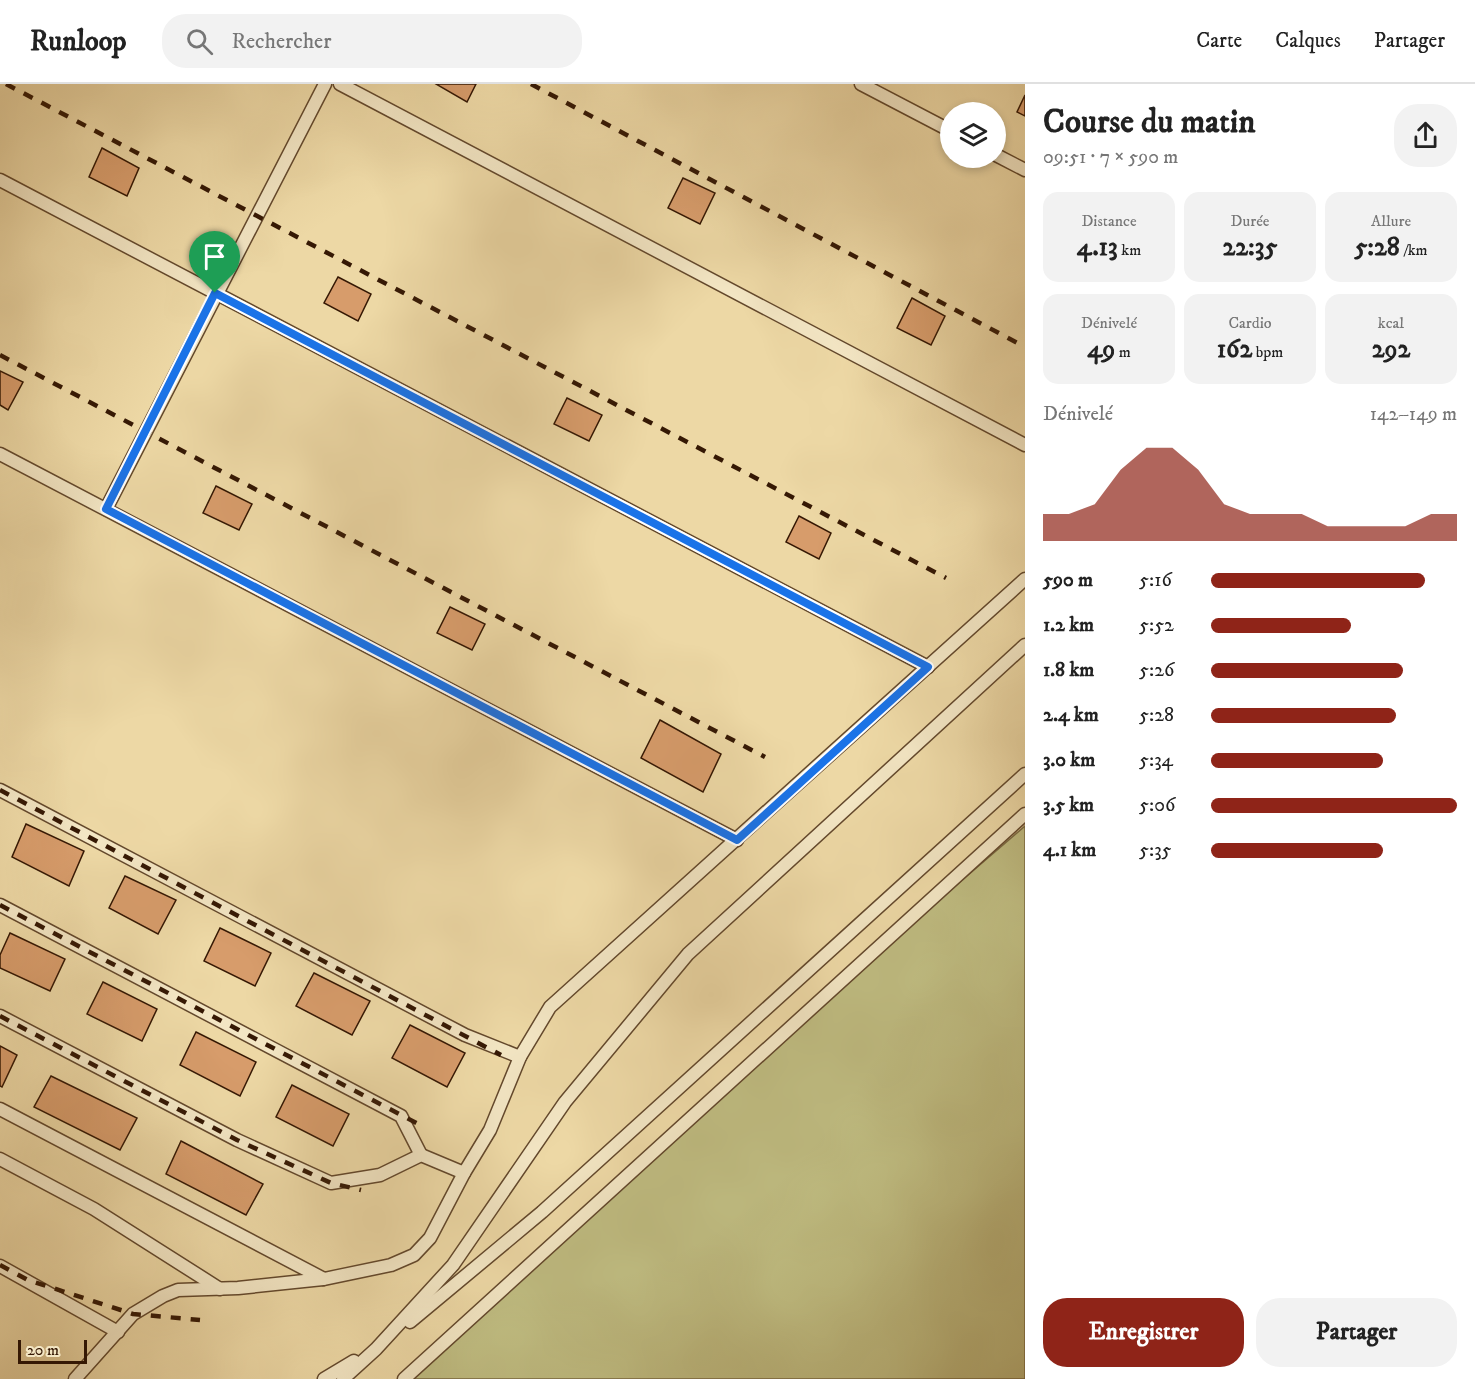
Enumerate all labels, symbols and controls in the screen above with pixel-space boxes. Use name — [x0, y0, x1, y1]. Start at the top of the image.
search box — [162, 14, 582, 68]
text: Runloop — [30, 24, 126, 59]
icon: search — [183, 25, 216, 58]
text: Rechercher — [231, 28, 331, 55]
text: Carte — [1196, 28, 1242, 54]
text: Calques — [1275, 28, 1341, 54]
text: Partager — [1374, 28, 1445, 54]
map controls — [940, 102, 1006, 168]
button: layers — [940, 102, 1006, 168]
text: Course du matin — [1043, 102, 1256, 143]
button: share — [1394, 104, 1457, 167]
text: 09:51 · 7 × 590 m — [1043, 145, 1178, 170]
text: Distance — [1081, 211, 1137, 231]
text: Durée — [1231, 211, 1269, 231]
text: Allure — [1371, 211, 1411, 231]
pin — [189, 231, 240, 293]
text: 4.13 — [1077, 231, 1118, 264]
text: 22:35 — [1223, 231, 1277, 264]
text: 5:28 — [1354, 231, 1400, 264]
icon: arrive — [198, 240, 231, 273]
text: km — [1118, 240, 1141, 260]
text: /km — [1400, 240, 1428, 260]
text: Dénivelé — [1081, 313, 1137, 333]
text: Cardio — [1228, 313, 1272, 333]
text: kcal — [1378, 313, 1404, 333]
text: 49 — [1087, 333, 1115, 366]
text: 162 — [1217, 333, 1252, 366]
text: 292 — [1372, 333, 1410, 366]
text: m — [1115, 342, 1131, 362]
text: bpm — [1252, 342, 1283, 362]
text: Dénivelé — [1043, 402, 1113, 427]
text: 142–149 m — [1370, 402, 1457, 427]
text: 590 m — [1043, 568, 1093, 593]
text: 5:16 — [1139, 568, 1172, 593]
text: 1.2 km — [1043, 613, 1094, 638]
text: 5:52 — [1139, 613, 1174, 638]
text: 1.8 km — [1043, 658, 1094, 683]
text: 5:26 — [1139, 658, 1174, 683]
text: 2.4 km — [1043, 703, 1099, 728]
text: 5:28 — [1139, 703, 1174, 728]
text: 3.0 km — [1043, 748, 1095, 773]
text: 5:34 — [1139, 748, 1173, 773]
text: 3.5 km — [1043, 793, 1094, 818]
text: 5:06 — [1139, 793, 1175, 818]
text: 4.1 km — [1043, 838, 1096, 863]
text: 5:35 — [1139, 838, 1172, 863]
button: Enregistrer — [1043, 1298, 1244, 1367]
button: Partager — [1256, 1298, 1457, 1367]
scale bar — [18, 1337, 87, 1364]
text: 20 m — [27, 1340, 59, 1360]

